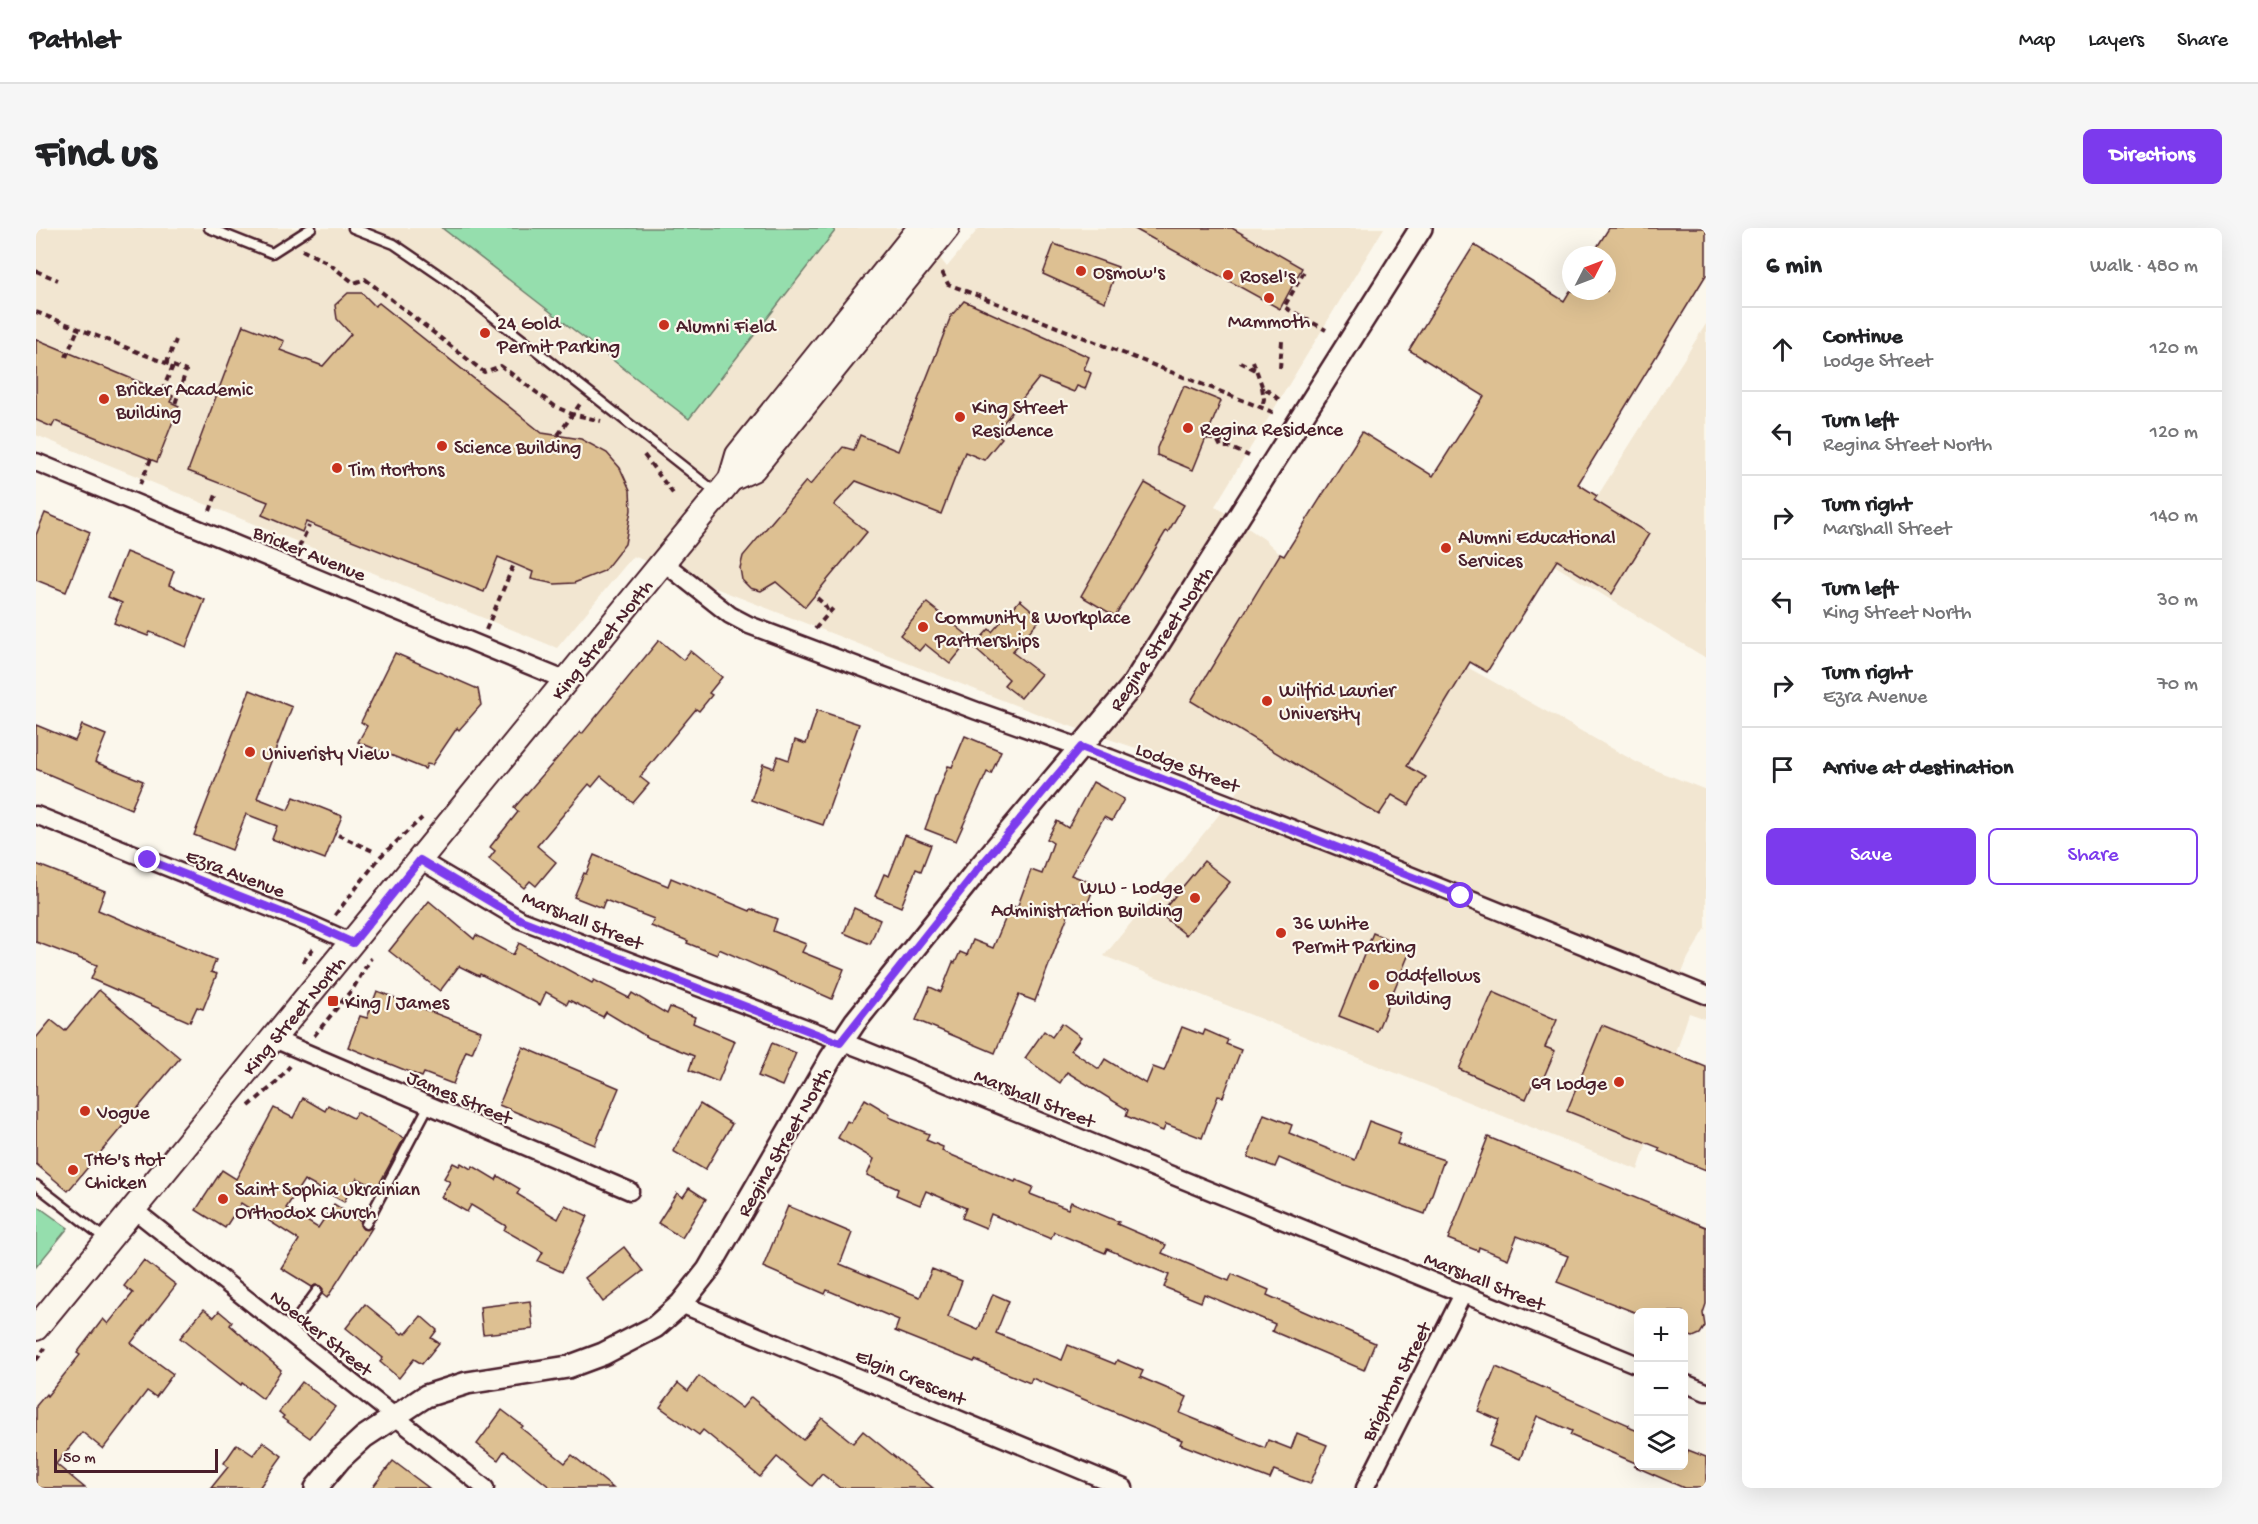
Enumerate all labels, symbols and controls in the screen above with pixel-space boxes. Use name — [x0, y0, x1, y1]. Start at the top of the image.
text: Pathlet — [30, 25, 120, 58]
text: Map — [2019, 29, 2055, 54]
text: Layers — [2088, 29, 2144, 54]
text: Share — [2177, 29, 2228, 54]
button: Directions — [2083, 129, 2222, 184]
text: Find us — [36, 132, 156, 181]
north arrow — [1562, 246, 1616, 300]
text: 6 min — [1766, 252, 1822, 283]
text: Walk · 480 m — [2090, 256, 2198, 279]
place label: Osmow's — [1093, 263, 1166, 286]
marker: Osmow's — [1074, 264, 1088, 278]
place label: Rosel's — [1240, 267, 1296, 290]
marker: Rosel's — [1221, 268, 1235, 282]
marker: Mammoth — [1262, 291, 1276, 305]
place label: Mammoth — [1228, 312, 1311, 335]
place label: 24 Gold Permit Parking — [496, 314, 620, 360]
place label: Alumni Field — [676, 317, 778, 340]
marker: Alumni Field — [657, 318, 671, 332]
text: Continue — [1823, 325, 1903, 351]
marker: 24 Gold Permit Parking — [478, 326, 492, 340]
icon: ahead — [1766, 333, 1799, 366]
text: 120 m — [2150, 338, 2198, 361]
text: Lodge Street — [1823, 351, 1932, 374]
place label: Bricker Academic Building — [115, 380, 254, 426]
marker: Bricker Academic Building — [97, 392, 111, 406]
place label: King Street Residence — [972, 398, 1068, 444]
text: Turn left — [1823, 409, 1897, 435]
marker: King Street Residence — [953, 410, 967, 424]
icon: left — [1766, 417, 1799, 450]
place label: Regina Residence — [1200, 420, 1344, 443]
marker: Regina Residence — [1181, 421, 1195, 435]
text: 120 m — [2150, 422, 2198, 445]
text: Regina Street North — [1823, 435, 1992, 458]
place label: Science Building — [454, 438, 581, 461]
marker: Science Building — [435, 439, 449, 453]
place label: Tim Hortons — [348, 460, 445, 483]
marker: Tim Hortons — [330, 461, 344, 475]
text: Turn right — [1823, 493, 1911, 519]
icon: right — [1766, 501, 1799, 534]
text: 140 m — [2150, 506, 2198, 529]
text: Marshall Street — [1823, 519, 1951, 542]
street label: Bricker Avenue — [248, 522, 369, 589]
place label: Alumni Educational Services — [1458, 528, 1616, 574]
marker: Alumni Educational Services — [1439, 541, 1453, 555]
street label: Regina Street North — [1106, 563, 1220, 717]
street label: King Street North — [548, 576, 660, 706]
text: Turn left — [1823, 577, 1897, 603]
icon: left — [1766, 585, 1799, 618]
text: 30 m — [2157, 590, 2198, 613]
text: King Street North — [1823, 603, 1971, 626]
place label: Community & Workplace Partnerships — [934, 608, 1131, 654]
marker: Community & Workplace Partnerships — [916, 620, 930, 634]
text: Turn right — [1823, 661, 1911, 687]
icon: right — [1766, 669, 1799, 702]
text: 70 m — [2157, 674, 2198, 697]
place label: Wilfrid Laurier University — [1279, 681, 1397, 727]
text: Ezra Avenue — [1823, 687, 1927, 710]
marker: Wilfrid Laurier University — [1260, 694, 1274, 708]
street label: Lodge Street — [1132, 739, 1244, 800]
place label: Univeristy View — [262, 744, 390, 767]
marker: Univeristy View — [243, 745, 257, 759]
icon: arrive — [1766, 753, 1799, 786]
text: Arrive at destination — [1823, 756, 2013, 782]
button: Save — [1766, 828, 1976, 885]
button: Share — [1988, 828, 2198, 885]
route end — [134, 846, 160, 872]
street label: Ezra Avenue — [182, 846, 288, 905]
place label: WLU - Lodge Administration Building — [991, 878, 1184, 924]
route start — [1447, 882, 1473, 908]
street label: Marshall Street — [518, 888, 647, 958]
marker: WLU - Lodge Administration Building — [1188, 891, 1202, 905]
place label: 36 White Permit Parking — [1292, 914, 1416, 960]
marker: 36 White Permit Parking — [1274, 926, 1288, 940]
street label: King Street North — [239, 953, 352, 1082]
place label: Oddfellows Building — [1385, 966, 1481, 1012]
marker: Oddfellows Building — [1367, 978, 1381, 992]
place label: King / James — [345, 993, 450, 1016]
marker: King / James — [326, 994, 340, 1008]
street label: Regina Street North — [734, 1063, 838, 1222]
street label: Marshall Street — [970, 1066, 1099, 1136]
street label: James Street — [403, 1067, 516, 1132]
place label: 69 Lodge — [1531, 1074, 1608, 1097]
marker: 69 Lodge — [1612, 1075, 1626, 1089]
place label: Vogue — [96, 1103, 150, 1126]
marker: Vogue — [78, 1104, 92, 1118]
place label: THG's Hot Chicken — [84, 1150, 166, 1196]
marker: THG's Hot Chicken — [66, 1163, 80, 1177]
place label: Saint Sophia Ukrainian Orthodox Church — [235, 1180, 420, 1226]
marker: Saint Sophia Ukrainian Orthodox Church — [216, 1192, 230, 1206]
street label: Marshall Street — [1420, 1249, 1549, 1319]
street label: Noecker Street — [264, 1286, 377, 1384]
map controls — [1634, 1308, 1688, 1470]
button: + — [1634, 1308, 1688, 1362]
street label: Brighton Street — [1358, 1318, 1439, 1447]
street label: Elgin Crescent — [851, 1346, 970, 1413]
button: − — [1634, 1362, 1688, 1416]
button: layers — [1634, 1416, 1688, 1470]
scale bar — [54, 1446, 218, 1474]
text: 50 m — [63, 1450, 96, 1469]

